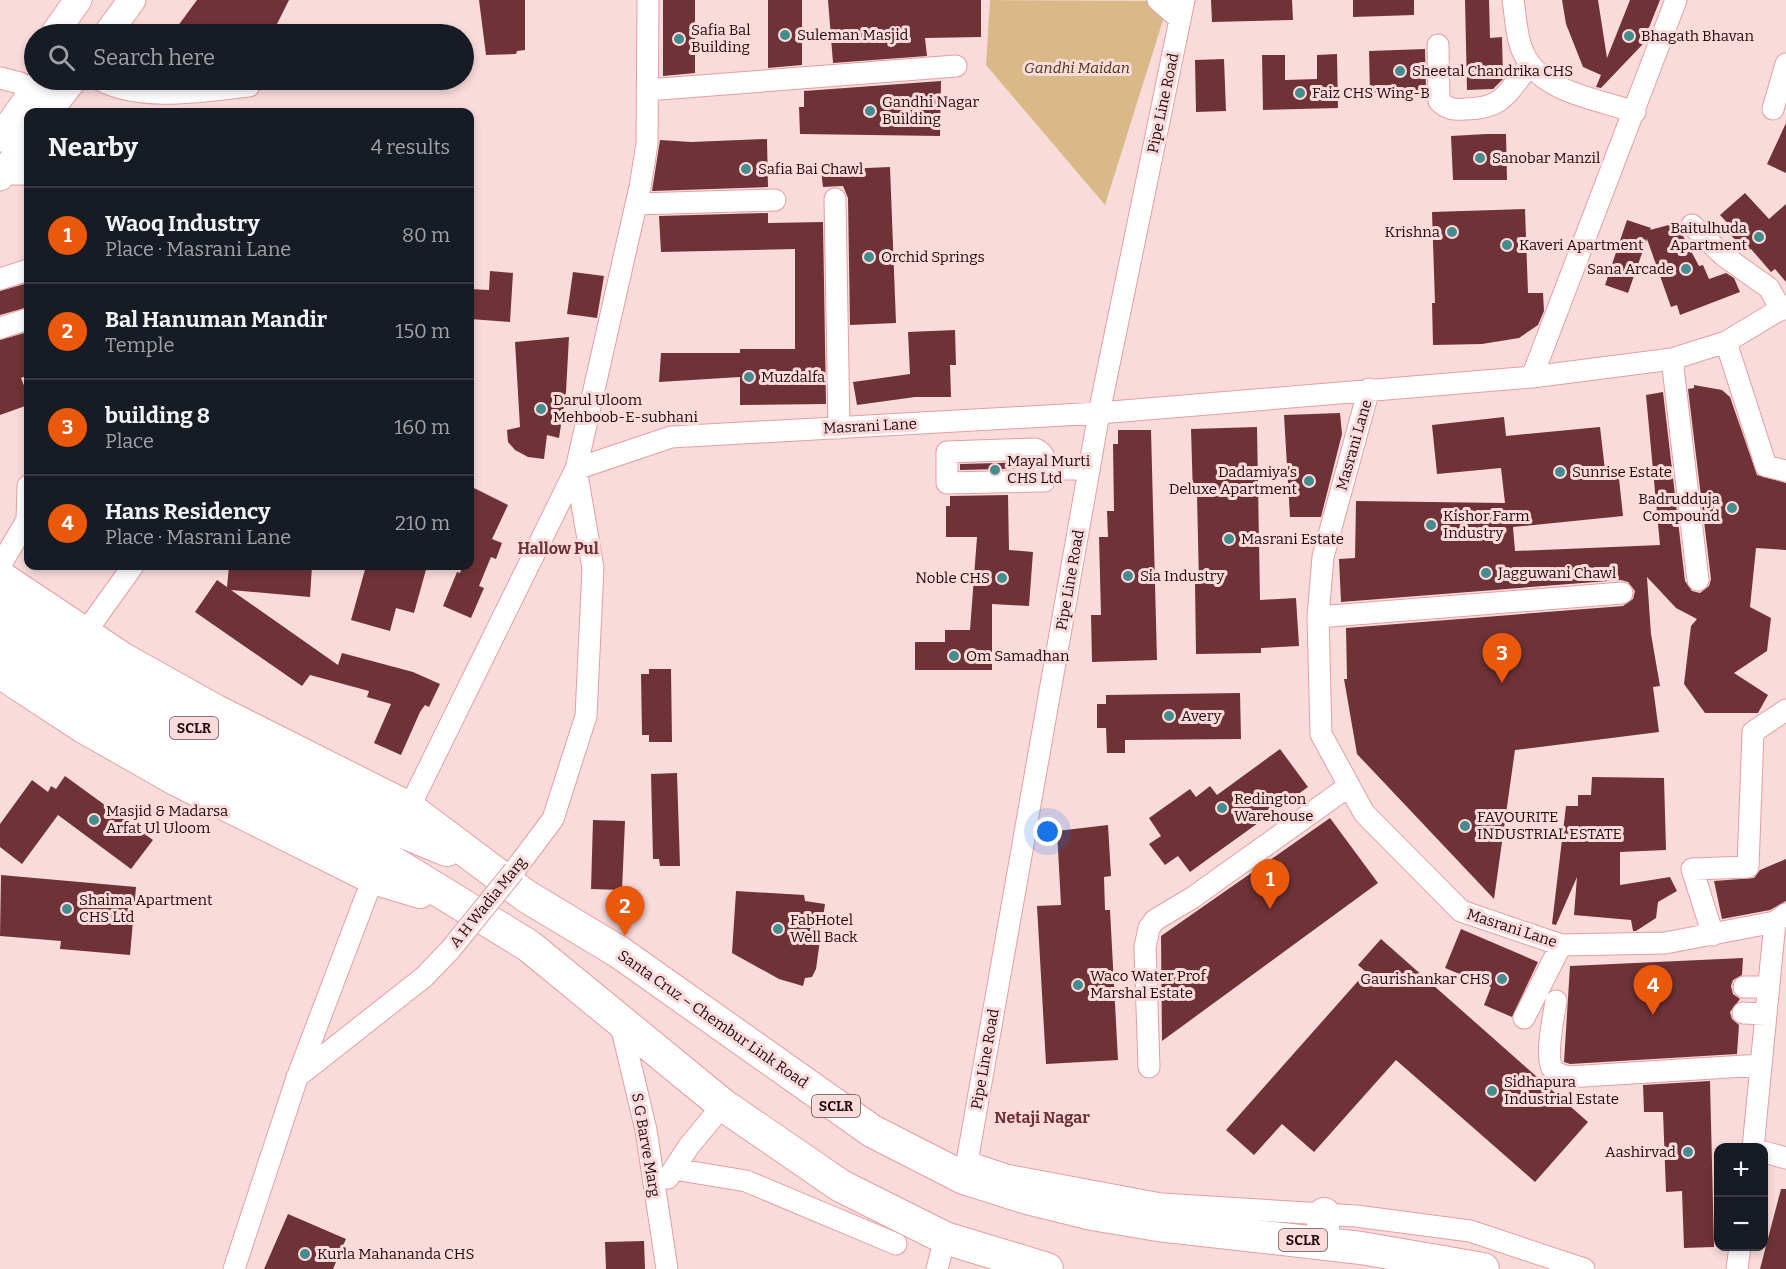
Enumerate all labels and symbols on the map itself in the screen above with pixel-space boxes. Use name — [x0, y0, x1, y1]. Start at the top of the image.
place label: Safia Bal Building — [691, 21, 751, 56]
place label: Suleman Masjid — [797, 26, 909, 44]
place label: Bhagath Bhavan — [1641, 27, 1754, 45]
marker: Suleman Masjid — [778, 28, 792, 42]
marker: Bhagath Bhavan — [1622, 29, 1636, 43]
marker: Safia Bal Building — [672, 32, 686, 46]
street label: Pipe Line Road — [1144, 51, 1182, 155]
park label: Gandhi Maidan — [1024, 59, 1130, 77]
place label: Sheetal Chandrika CHS — [1412, 62, 1573, 80]
marker: Sheetal Chandrika CHS — [1393, 64, 1407, 78]
place label: Faiz CHS Wing-B — [1312, 84, 1430, 102]
marker: Faiz CHS Wing-B — [1293, 86, 1307, 100]
place label: Gandhi Nagar Building — [882, 93, 980, 128]
marker: Gandhi Nagar Building — [863, 104, 877, 118]
place label: Sanobar Manzil — [1492, 149, 1600, 167]
marker: Sanobar Manzil — [1473, 151, 1487, 165]
place label: Safia Bai Chawl — [758, 160, 863, 178]
marker: Safia Bai Chawl — [739, 162, 753, 176]
place label: Baitulhuda Apartment — [1670, 219, 1748, 254]
place label: Krishna — [1385, 223, 1440, 241]
marker: Krishna — [1445, 225, 1459, 239]
marker: Baitulhuda Apartment — [1752, 230, 1766, 244]
place label: Kaveri Apartment — [1519, 236, 1644, 254]
marker: Kaveri Apartment — [1500, 238, 1514, 252]
place label: Orchid Springs — [881, 248, 985, 266]
marker: Orchid Springs — [862, 250, 876, 264]
place label: Sana Arcade — [1587, 260, 1674, 278]
marker: Sana Arcade — [1679, 262, 1693, 276]
place label: Muzdalfa — [761, 368, 825, 386]
marker: Muzdalfa — [742, 370, 756, 384]
place label: Darul Uloom Mehboob-E-subhani — [553, 391, 698, 426]
street label: Masrani Lane — [1332, 397, 1376, 493]
marker: Darul Uloom Mehboob-E-subhani — [534, 402, 548, 416]
street label: Masrani Lane — [823, 415, 917, 437]
place label: Mayal Murti CHS Ltd — [1007, 452, 1091, 487]
marker: Mayal Murti CHS Ltd — [988, 463, 1002, 477]
place label: Dadamiya's Deluxe Apartment — [1169, 463, 1298, 498]
place label: Sunrise Estate — [1572, 463, 1672, 481]
marker: Sunrise Estate — [1553, 465, 1567, 479]
marker: Dadamiya's Deluxe Apartment — [1302, 474, 1316, 488]
place label: Badrudduja Compound — [1638, 490, 1720, 525]
marker: Badrudduja Compound — [1725, 501, 1739, 515]
place label: Kishor Farm Industry — [1443, 507, 1530, 542]
marker: Kishor Farm Industry — [1424, 518, 1438, 532]
street label: Pipe Line Road — [1052, 528, 1088, 632]
place label: Masrani Estate — [1241, 530, 1344, 548]
marker: Masrani Estate — [1222, 532, 1236, 546]
district label: Hallow Pul — [517, 539, 599, 558]
place label: Jagguwani Chawl — [1497, 564, 1616, 582]
marker: Jagguwani Chawl — [1479, 566, 1493, 580]
place label: Sia Industry — [1140, 567, 1224, 585]
place label: Noble CHS — [915, 569, 990, 587]
marker: Sia Industry — [1121, 569, 1135, 583]
marker: Noble CHS — [995, 571, 1009, 585]
pin: 3 — [1482, 634, 1522, 683]
place label: Om Samadhan — [966, 647, 1070, 665]
marker: Om Samadhan — [947, 649, 961, 663]
place label: Avery — [1181, 707, 1222, 725]
marker: Avery — [1162, 709, 1176, 723]
road number: SCLR — [170, 717, 218, 739]
place label: Redington Warehouse — [1234, 790, 1313, 825]
marker: Redington Warehouse — [1215, 801, 1229, 815]
place label: Masjid & Madarsa Arfat Ul Uloom — [106, 802, 228, 837]
place label: FAVOURITE INDUSTRIAL ESTATE — [1477, 808, 1622, 843]
marker: Masjid & Madarsa Arfat Ul Uloom — [87, 813, 101, 827]
your location — [1033, 817, 1062, 846]
marker: FAVOURITE INDUSTRIAL ESTATE — [1458, 819, 1472, 833]
street label: A H Wadia Marg — [446, 853, 530, 951]
pin: 1 — [1250, 860, 1290, 909]
pin: 2 — [606, 886, 644, 936]
place label: Shaima Apartment CHS Ltd — [79, 891, 213, 926]
marker: Shaima Apartment CHS Ltd — [60, 902, 74, 916]
street label: Masrani Lane — [1465, 905, 1559, 951]
place label: FabHotel Well Back — [790, 911, 858, 946]
marker: FabHotel Well Back — [771, 922, 785, 936]
street label: Santa Cruz – Chembur Link Road — [615, 946, 812, 1092]
pin: 4 — [1634, 966, 1672, 1015]
place label: Waco Water Prof Marshal Estate — [1090, 967, 1207, 1002]
place label: Gaurishankar CHS — [1360, 970, 1490, 988]
marker: Gaurishankar CHS — [1495, 972, 1509, 986]
marker: Waco Water Prof Marshal Estate — [1071, 978, 1085, 992]
street label: Pipe Line Road — [967, 1007, 1003, 1111]
place label: Sidhapura Industrial Estate — [1504, 1073, 1619, 1108]
marker: Sidhapura Industrial Estate — [1485, 1084, 1499, 1098]
street label: S G Barve Marg — [628, 1092, 664, 1198]
road number: SCLR — [812, 1095, 860, 1117]
district label: Netaji Nagar — [994, 1108, 1090, 1127]
place label: Aashirvad — [1605, 1143, 1676, 1161]
marker: Aashirvad — [1681, 1145, 1695, 1159]
road number: SCLR — [1279, 1229, 1327, 1251]
place label: Kurla Mahananda CHS — [317, 1245, 474, 1263]
marker: Kurla Mahananda CHS — [298, 1247, 312, 1261]

